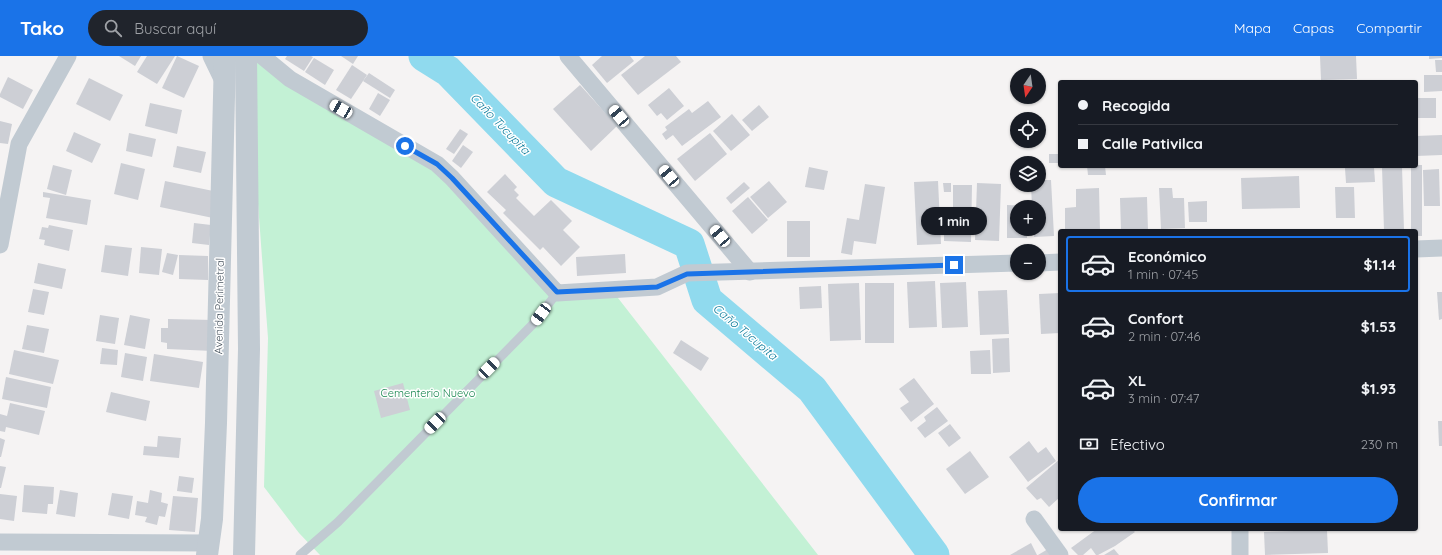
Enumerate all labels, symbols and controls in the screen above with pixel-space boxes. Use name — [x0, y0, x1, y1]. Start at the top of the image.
search box — [88, 10, 368, 46]
text: Tako — [20, 16, 64, 40]
icon: search — [102, 17, 124, 39]
text: Buscar aquí — [134, 19, 216, 38]
text: Mapa — [1234, 19, 1271, 37]
text: Capas — [1293, 19, 1334, 37]
text: Compartir — [1356, 19, 1422, 37]
north arrow — [1010, 68, 1046, 104]
map controls — [1010, 68, 1046, 280]
water label: Caño Tucupita — [467, 90, 534, 158]
text: Recogida — [1102, 96, 1170, 115]
car — [328, 98, 354, 120]
car — [607, 103, 631, 129]
button: locate — [1010, 112, 1046, 148]
text: Calle Pativilca — [1102, 134, 1203, 153]
route start — [396, 137, 414, 155]
button: layers — [1010, 156, 1046, 192]
car — [657, 163, 681, 189]
button: + — [1010, 200, 1046, 236]
callout: 1 min — [921, 207, 987, 235]
text: 1 min — [938, 213, 970, 229]
car — [708, 223, 732, 249]
button: − — [1010, 244, 1046, 280]
icon: car — [1080, 246, 1116, 282]
text: Económico — [1128, 247, 1207, 266]
text: $1.14 — [1364, 255, 1396, 274]
route end — [945, 256, 963, 274]
street label: Avenida Perimetral — [211, 258, 227, 354]
text: 1 min · 07:45 — [1128, 266, 1198, 282]
water label: Caño Tucupita — [710, 300, 781, 363]
car — [529, 301, 553, 327]
icon: car — [1080, 308, 1116, 344]
text: Confort — [1128, 309, 1184, 328]
text: $1.53 — [1361, 317, 1396, 336]
text: 2 min · 07:46 — [1128, 328, 1201, 344]
car — [476, 355, 502, 381]
icon: car — [1080, 370, 1116, 406]
text: XL — [1128, 371, 1146, 390]
text: $1.93 — [1361, 379, 1396, 398]
park label: Cementerio Nuevo — [381, 386, 476, 400]
text: 3 min · 07:47 — [1128, 390, 1199, 406]
car — [422, 410, 448, 436]
icon: cash — [1078, 433, 1100, 455]
text: Efectivo — [1110, 435, 1165, 454]
text: 230 m — [1361, 436, 1398, 452]
button: Confirmar — [1078, 477, 1398, 523]

